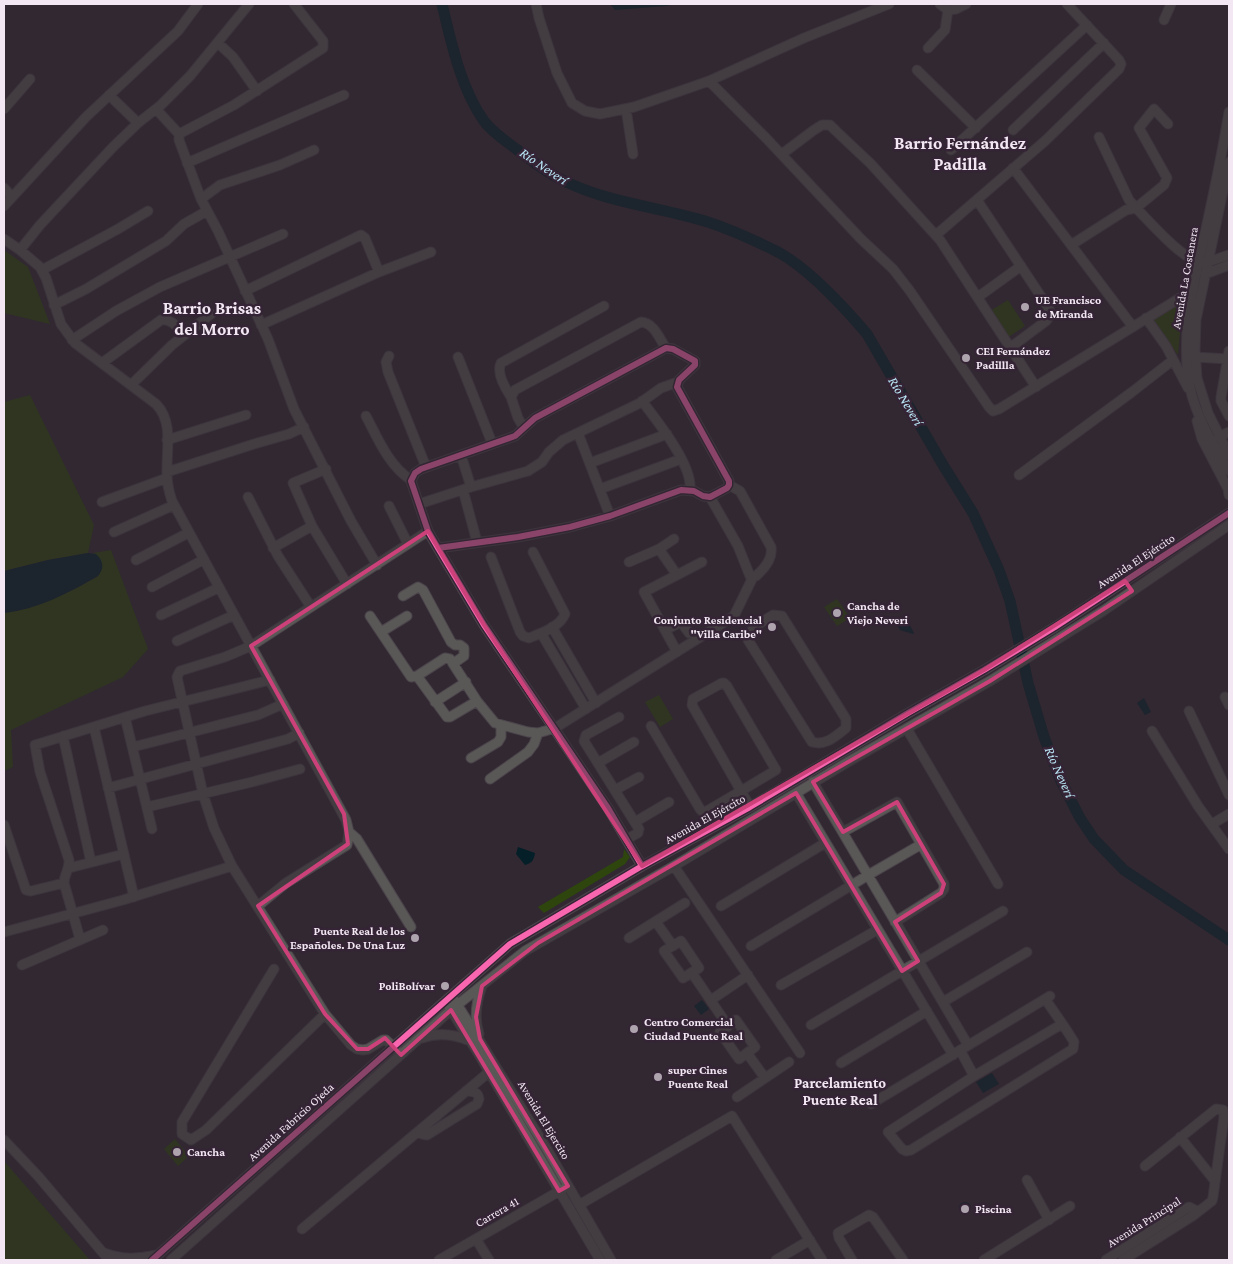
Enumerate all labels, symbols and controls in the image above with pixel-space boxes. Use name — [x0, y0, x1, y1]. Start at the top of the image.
district label: Barrio Fernández Padilla — [894, 133, 1026, 174]
water label: Río Neverí — [517, 144, 573, 189]
street label: Avenida La Costanera — [1169, 226, 1201, 330]
place label: UE Francisco de Miranda — [1035, 293, 1101, 321]
district label: Barrio Brisas del Morro — [163, 298, 261, 339]
marker: UE Francisco de Miranda — [1019, 301, 1031, 313]
place label: CEI Fernández Padillla — [976, 344, 1051, 372]
marker: CEI Fernández Padillla — [960, 352, 972, 364]
water label: Río Neverí — [885, 374, 928, 430]
street label: Avenida El Ejército — [1095, 531, 1177, 591]
place label: Cancha de Viejo Neveri — [846, 599, 908, 627]
marker: Cancha de Viejo Neveri — [831, 607, 843, 619]
place label: Conjunto Residencial "Villa Caribe" — [654, 613, 762, 641]
marker: Conjunto Residencial "Villa Caribe" — [766, 621, 778, 633]
water label: Río Neverí — [1042, 744, 1079, 802]
street label: Avenida El Ejército — [662, 791, 748, 847]
place label: Puente Real de los Españoles. De Una Luz — [290, 924, 405, 952]
marker: Puente Real de los Españoles. De Una Luz — [409, 932, 421, 944]
place label: PoliBolívar — [379, 979, 435, 993]
marker: PoliBolívar — [439, 980, 451, 992]
place label: Centro Comercial Ciudad Puente Real — [644, 1015, 743, 1043]
marker: Centro Comercial Ciudad Puente Real — [628, 1023, 640, 1035]
place label: super Cines Puente Real — [668, 1063, 729, 1091]
marker: super Cines Puente Real — [652, 1071, 664, 1083]
district label: Parcelamiento Puente Real — [794, 1075, 886, 1108]
street label: Avenida El Ejercito — [515, 1078, 573, 1162]
street label: Avenida Fabricio Ojeda — [245, 1080, 337, 1164]
place label: Cancha — [187, 1145, 225, 1159]
marker: Cancha — [171, 1146, 183, 1158]
street label: Carrera 41 — [473, 1194, 521, 1230]
street label: Avenida Principal — [1105, 1194, 1183, 1250]
place label: Piscina — [975, 1202, 1012, 1216]
marker: Piscina — [959, 1203, 971, 1215]

